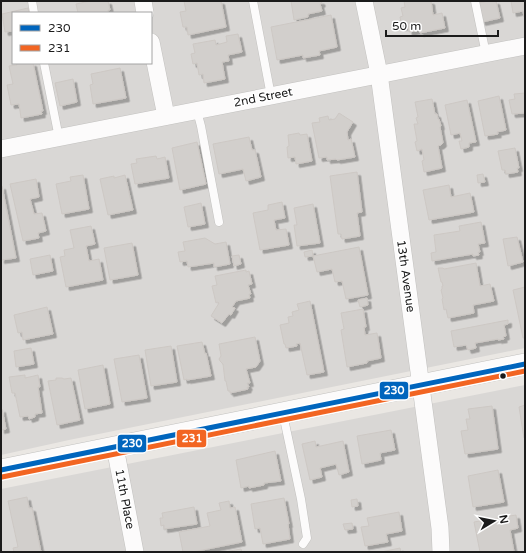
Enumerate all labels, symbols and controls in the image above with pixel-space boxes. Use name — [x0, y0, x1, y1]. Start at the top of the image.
legend — [12, 12, 152, 64]
scale bar — [386, 12, 498, 38]
text: 50 m — [392, 19, 421, 33]
text: 230 — [48, 21, 71, 35]
text: 231 — [48, 41, 71, 55]
street label: 2nd Street — [232, 84, 294, 110]
street label: 13th Avenue — [394, 239, 418, 313]
unlabelled marker — [498, 371, 508, 381]
line badge: 230 — [379, 381, 409, 400]
text: 230 — [384, 384, 404, 397]
line badge: 231 — [176, 429, 207, 448]
text: 231 — [182, 432, 202, 445]
line badge: 230 — [117, 434, 147, 453]
text: 230 — [122, 437, 142, 450]
street label: 11th Place — [112, 468, 138, 530]
north arrow — [474, 501, 514, 541]
text: N — [496, 514, 511, 525]

